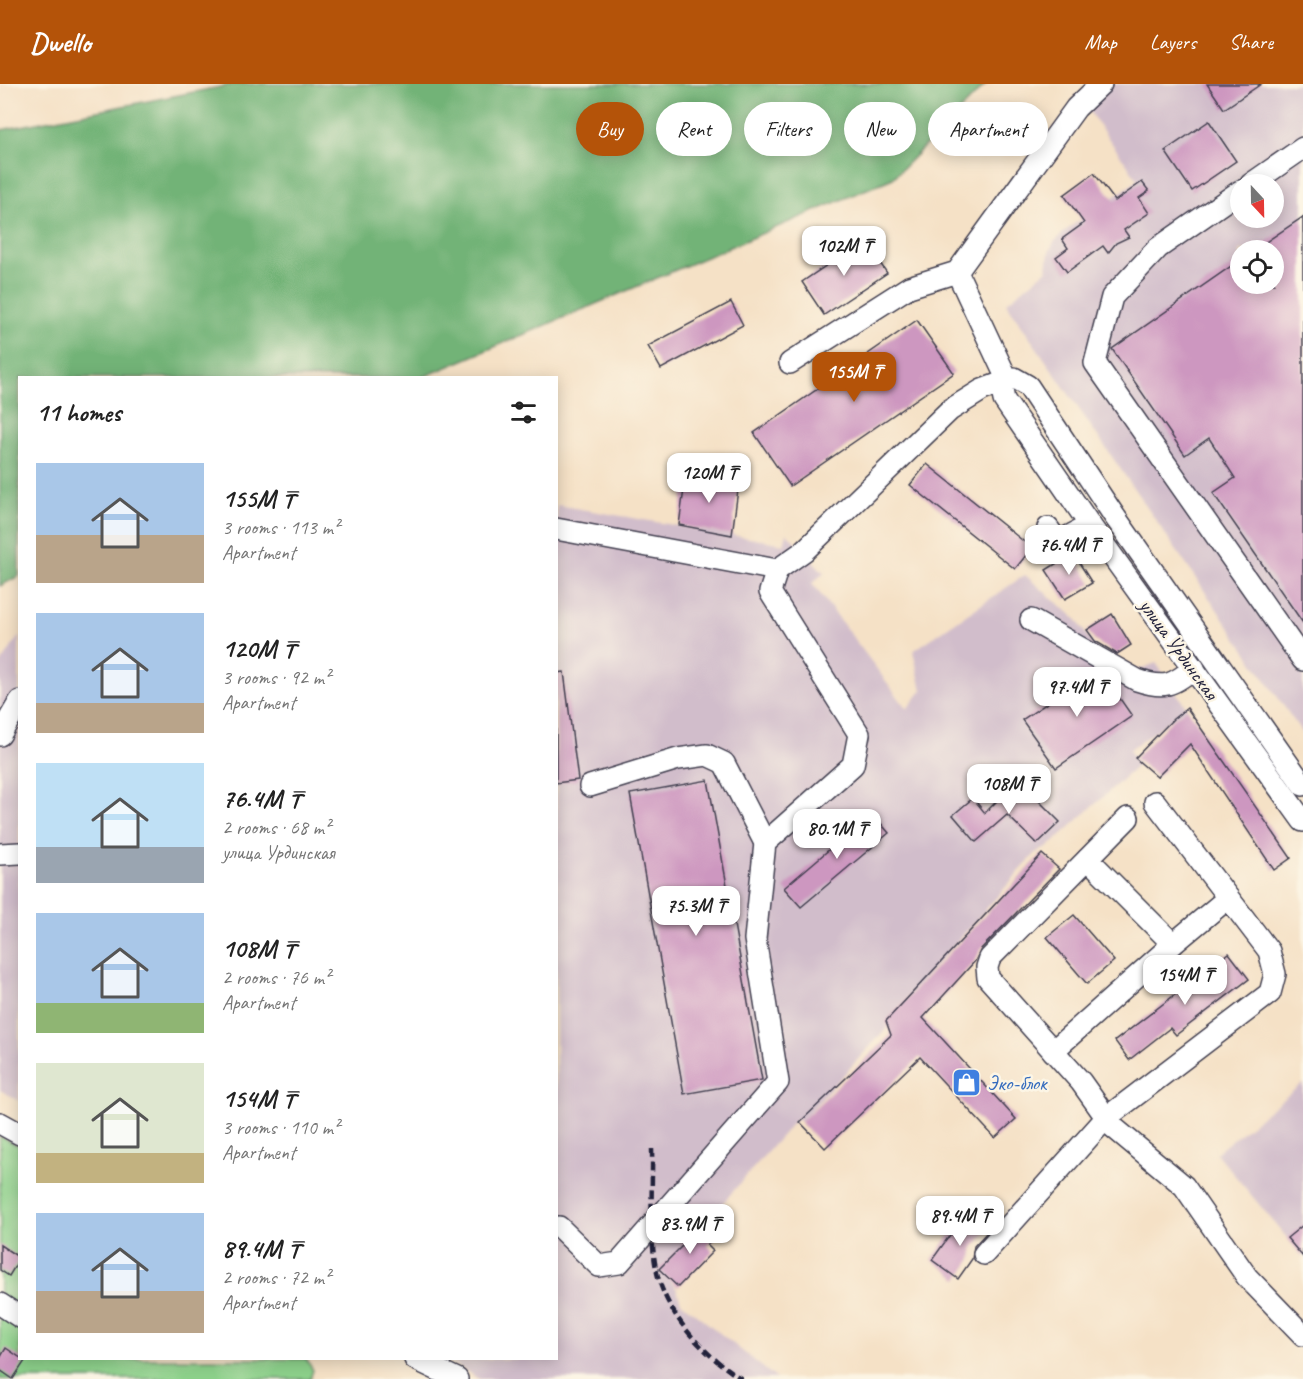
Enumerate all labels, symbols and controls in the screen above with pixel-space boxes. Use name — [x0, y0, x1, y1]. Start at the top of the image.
text: Dwello — [30, 25, 91, 60]
text: Map — [1084, 29, 1117, 55]
text: Layers — [1150, 29, 1196, 55]
text: Share — [1229, 29, 1273, 55]
chip: Buy — [576, 102, 644, 156]
chip: Rent — [656, 102, 732, 156]
chip: Filters — [744, 102, 832, 156]
chip: New — [844, 102, 916, 156]
chip: Apartment — [928, 102, 1048, 156]
north arrow — [1230, 174, 1284, 228]
map controls — [1230, 174, 1284, 294]
pin: 102M ₸ — [795, 226, 893, 277]
text: 102M ₸ — [816, 233, 872, 258]
button: locate — [1230, 240, 1284, 294]
pin: 155M ₸ — [805, 352, 903, 403]
text: 155M ₸ — [826, 359, 882, 384]
text: 11 homes — [36, 396, 121, 429]
icon: filters — [507, 396, 540, 429]
pin: 120M ₸ — [660, 453, 758, 504]
text: 120M ₸ — [681, 460, 737, 485]
text: 155M ₸ — [222, 482, 294, 515]
icon: home — [84, 487, 156, 559]
text: 3 rooms · 113 m² — [222, 515, 339, 540]
pin: 76.4M ₸ — [1014, 525, 1124, 576]
text: 76.4M ₸ — [1039, 532, 1099, 557]
text: Apartment — [222, 540, 295, 565]
street label: улица Урдинская — [1133, 592, 1225, 706]
text: 120M ₸ — [222, 632, 295, 665]
icon: home — [84, 637, 156, 709]
text: 3 rooms · 92 m² — [222, 665, 330, 690]
pin: 97.4M ₸ — [1022, 667, 1132, 718]
text: 97.4M ₸ — [1047, 674, 1107, 699]
text: Apartment — [222, 690, 295, 715]
pin: 108M ₸ — [960, 764, 1058, 815]
text: 108M ₸ — [981, 771, 1037, 796]
text: 76.4M ₸ — [222, 782, 301, 815]
icon: home — [84, 787, 156, 859]
pin: 80.1M ₸ — [782, 809, 892, 860]
text: 2 rooms · 68 m² — [222, 815, 330, 840]
text: 80.1M ₸ — [807, 816, 867, 841]
text: улица Урдинская — [222, 840, 335, 865]
pin: 75.3M ₸ — [641, 886, 751, 937]
text: 75.3M ₸ — [666, 893, 726, 918]
text: 108M ₸ — [222, 932, 295, 965]
icon: home — [84, 937, 156, 1009]
pin: 154M ₸ — [1136, 955, 1234, 1006]
text: 154M ₸ — [1157, 962, 1213, 987]
text: 2 rooms · 76 m² — [222, 965, 330, 990]
text: Apartment — [222, 990, 295, 1015]
shop icon: Эко-блок — [950, 1067, 982, 1099]
place label: Эко-блок — [987, 1070, 1048, 1096]
text: 154M ₸ — [222, 1082, 295, 1115]
icon: home — [84, 1087, 156, 1159]
text: 3 rooms · 110 m² — [222, 1115, 339, 1140]
text: Apartment — [222, 1140, 295, 1165]
pin: 89.4M ₸ — [905, 1196, 1015, 1247]
text: 89.4M ₸ — [930, 1203, 990, 1228]
pin: 83.9M ₸ — [635, 1204, 745, 1255]
text: 83.9M ₸ — [660, 1211, 720, 1236]
text: 89.4M ₸ — [222, 1232, 300, 1265]
icon: home — [84, 1237, 156, 1309]
text: 2 rooms · 72 m² — [222, 1265, 330, 1290]
text: Apartment — [222, 1290, 295, 1315]

